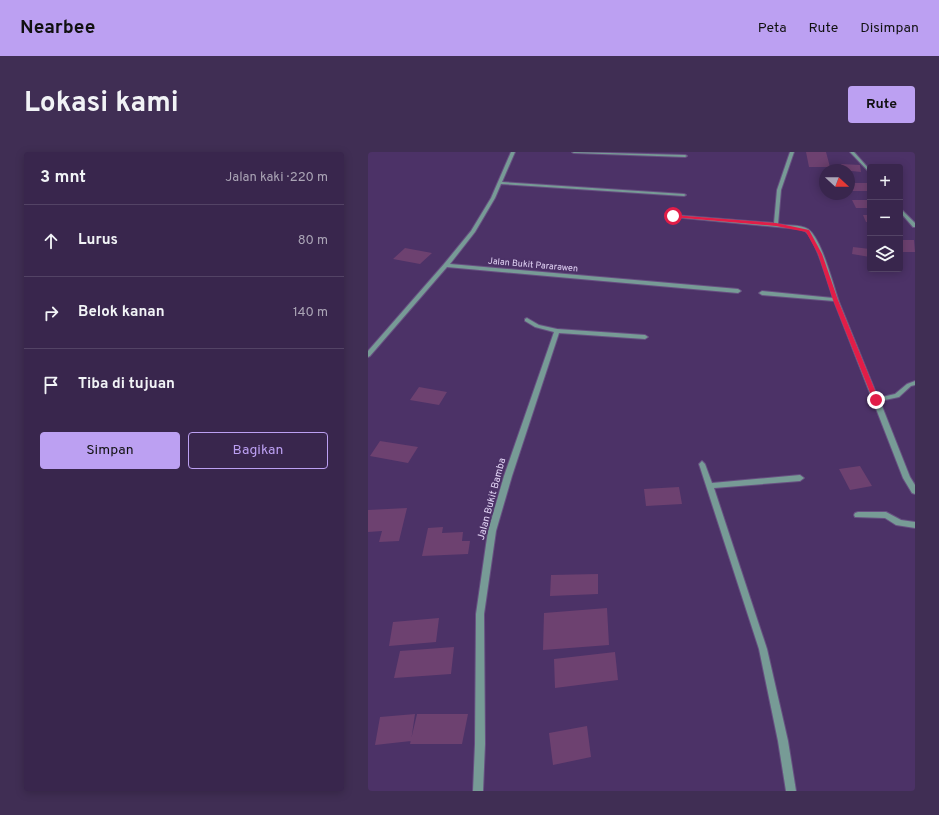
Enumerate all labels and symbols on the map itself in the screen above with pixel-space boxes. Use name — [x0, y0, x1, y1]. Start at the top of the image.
north arrow — [819, 164, 855, 200]
route start — [664, 207, 682, 225]
street label: Jalan Bukit Pararawen — [487, 256, 579, 274]
route end — [867, 391, 885, 409]
street label: Jalan Bukit Bamba — [475, 457, 509, 541]

